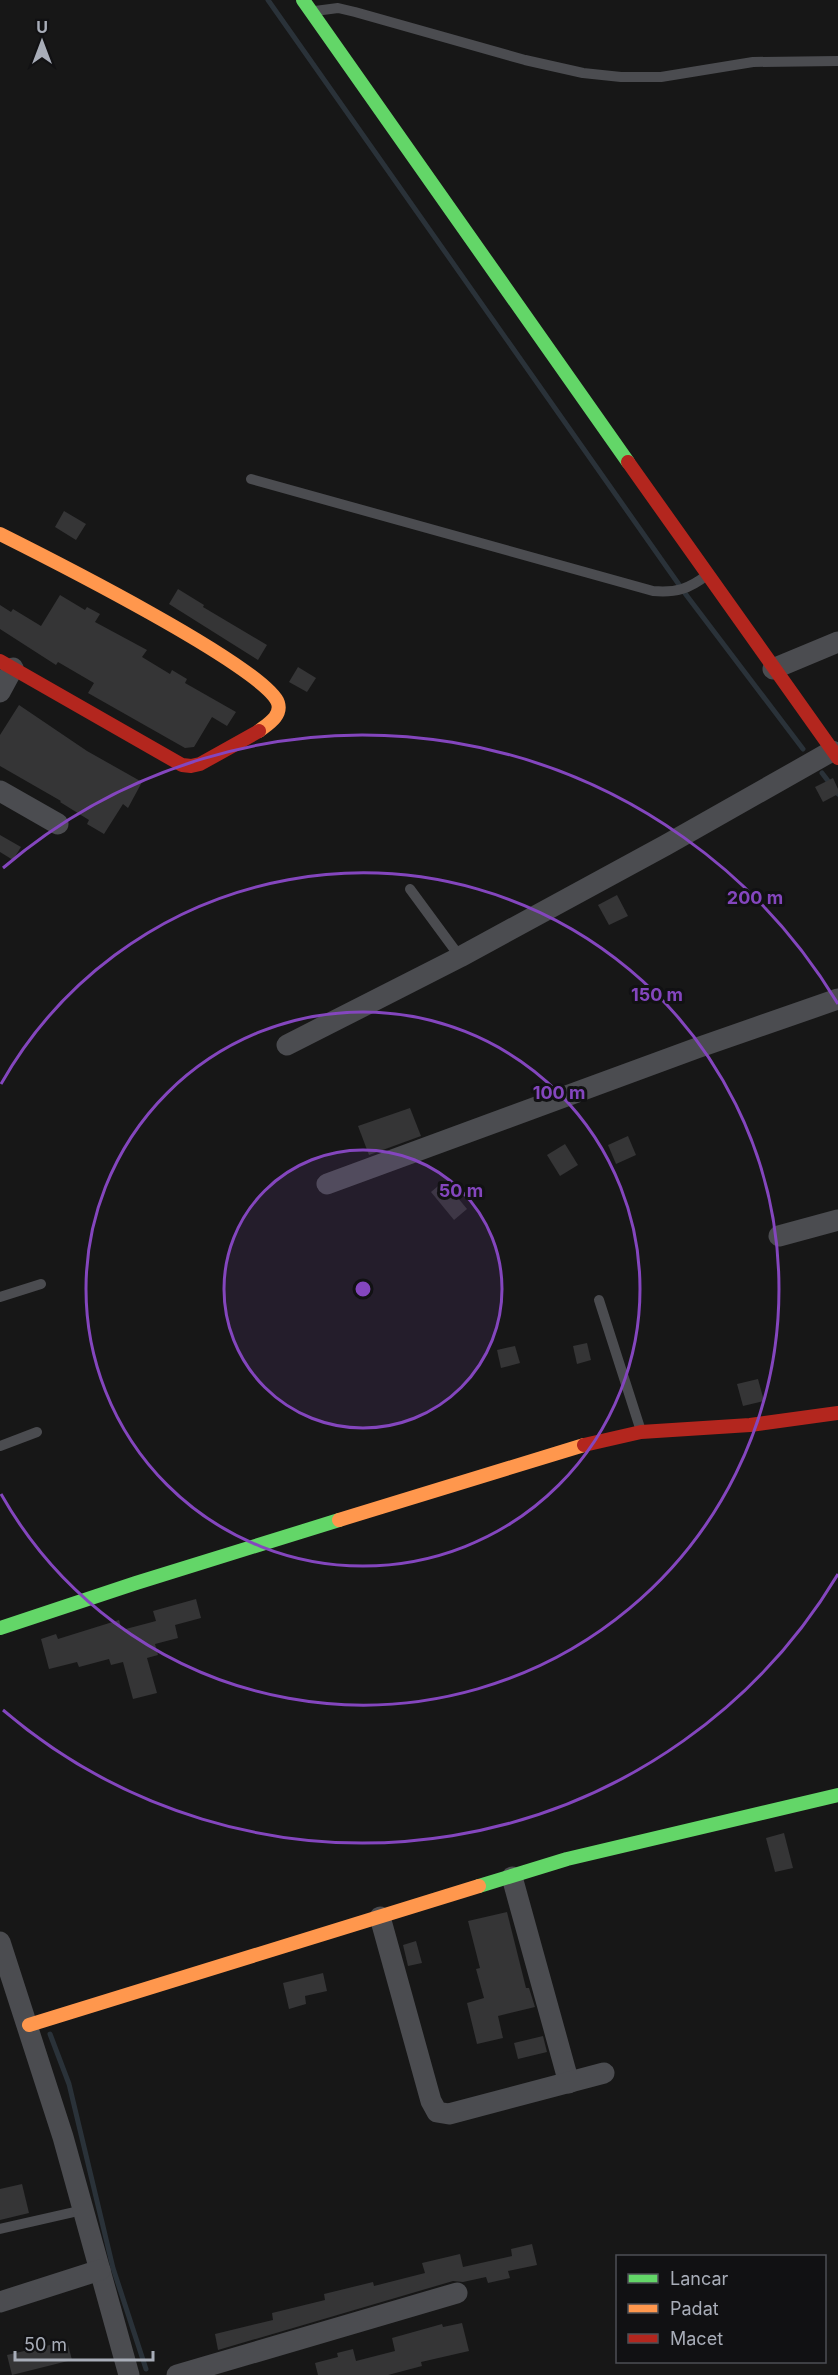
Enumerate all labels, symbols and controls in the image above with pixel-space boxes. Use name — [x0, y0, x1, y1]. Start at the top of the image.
north arrow — [12, 12, 72, 72]
text: U — [36, 17, 48, 37]
text: 200 m — [727, 887, 783, 908]
text: 150 m — [631, 984, 683, 1005]
text: 100 m — [533, 1082, 585, 1103]
text: 50 m — [439, 1180, 483, 1201]
centre of rings — [353, 1279, 373, 1299]
legend — [616, 2255, 826, 2363]
text: Lancar — [670, 2268, 728, 2289]
text: Padat — [670, 2298, 719, 2319]
scale bar — [15, 2324, 153, 2362]
text: Macet — [670, 2328, 723, 2349]
text: 50 m — [24, 2334, 67, 2355]

